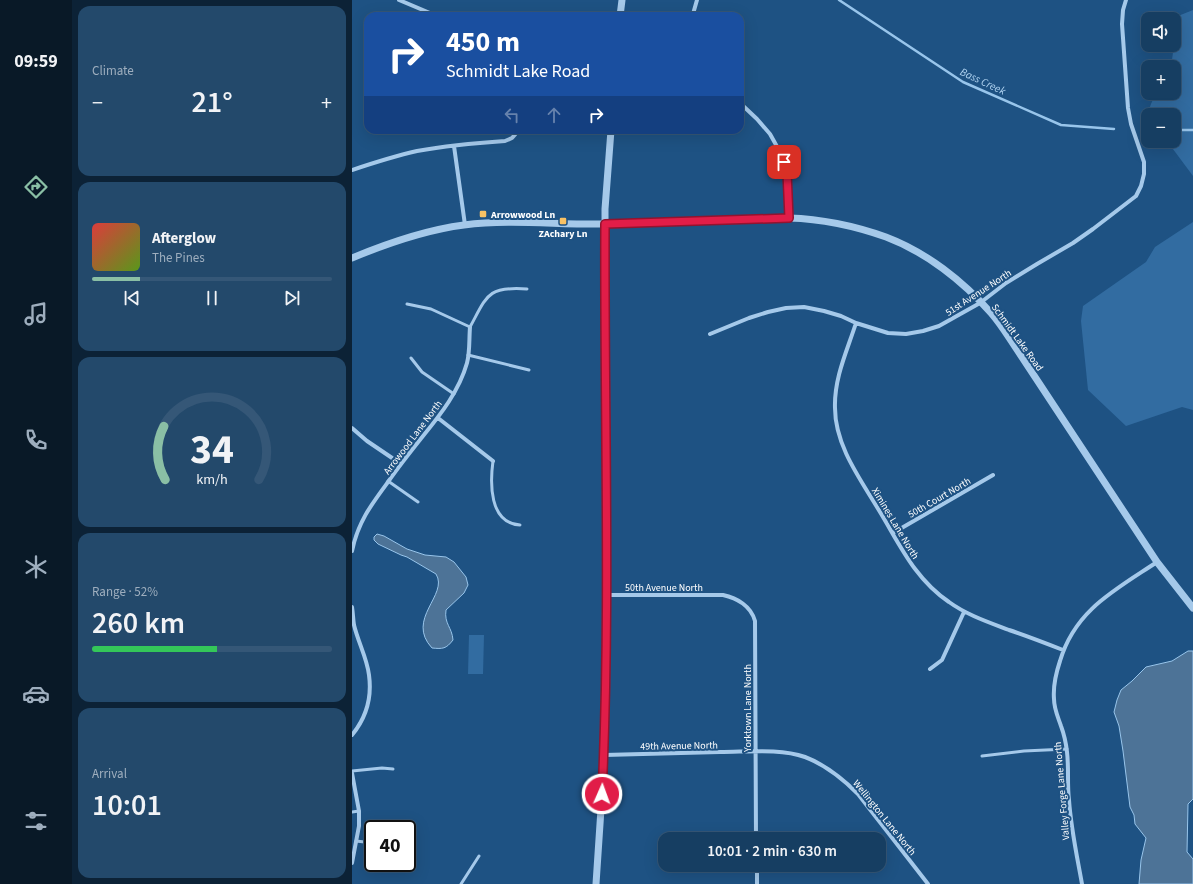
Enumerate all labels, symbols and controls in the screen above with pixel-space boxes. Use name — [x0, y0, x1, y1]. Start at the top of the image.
map controls — [1141, 12, 1181, 148]
button: sound — [1141, 12, 1181, 52]
text: 450 m — [446, 22, 520, 62]
icon: right — [380, 28, 432, 80]
text: 09:59 — [14, 49, 58, 74]
text: Schmidt Lake Road — [446, 59, 590, 84]
button: + — [1141, 60, 1181, 100]
text: Climate — [92, 62, 134, 80]
water label: Bass Creek — [958, 64, 1009, 99]
text: 21° — [191, 81, 233, 124]
text: − — [92, 87, 103, 119]
text: + — [321, 87, 332, 119]
icon: left — [501, 104, 523, 126]
icon: ahead — [543, 104, 565, 126]
icon: right — [585, 104, 607, 126]
button: − — [1141, 108, 1181, 148]
pin — [767, 145, 801, 179]
icon: arrive — [773, 151, 795, 173]
icon: directions — [22, 173, 50, 201]
place label: Arrowwood Ln — [490, 208, 556, 222]
marker: Arrowwood Ln — [478, 209, 488, 219]
marker: ZAchary Ln — [558, 216, 568, 226]
place label: ZAchary Ln — [539, 227, 588, 241]
text: Afterglow — [152, 228, 216, 249]
text: The Pines — [152, 249, 205, 267]
street label: 51st Avenue North — [943, 266, 1014, 319]
icon: previous — [121, 287, 143, 309]
icon: pause — [201, 287, 223, 309]
icon: next — [281, 287, 303, 309]
icon: music — [22, 300, 50, 328]
street label: Schmidt Lake Road — [988, 301, 1046, 374]
street label: Arrowood Lane North — [380, 398, 445, 478]
text: 34 — [190, 420, 234, 480]
icon: phone — [22, 426, 50, 454]
text: km/h — [196, 469, 228, 490]
street label: 50th Court North — [906, 474, 973, 522]
street label: Ximines Lane North — [868, 485, 922, 562]
icon: climate — [22, 553, 50, 581]
street label: 50th Avenue North — [625, 581, 703, 595]
text: Range · 52% — [92, 583, 158, 601]
text: 260 km — [92, 602, 185, 645]
street label: Yorktown Lane North — [741, 664, 755, 753]
icon: car — [22, 680, 50, 708]
street label: 49th Avenue North — [640, 738, 718, 754]
street label: Valley Forge Lane North — [1051, 741, 1073, 841]
text: Arrival — [92, 765, 127, 783]
position arrow — [581, 773, 623, 815]
street label: Wellington Lane North — [849, 777, 919, 858]
text: 10:01 — [92, 784, 162, 827]
icon: filters — [22, 807, 50, 835]
speed limit sign: 40 — [364, 820, 416, 872]
text: 10:01 · 2 min · 630 m — [707, 841, 837, 862]

